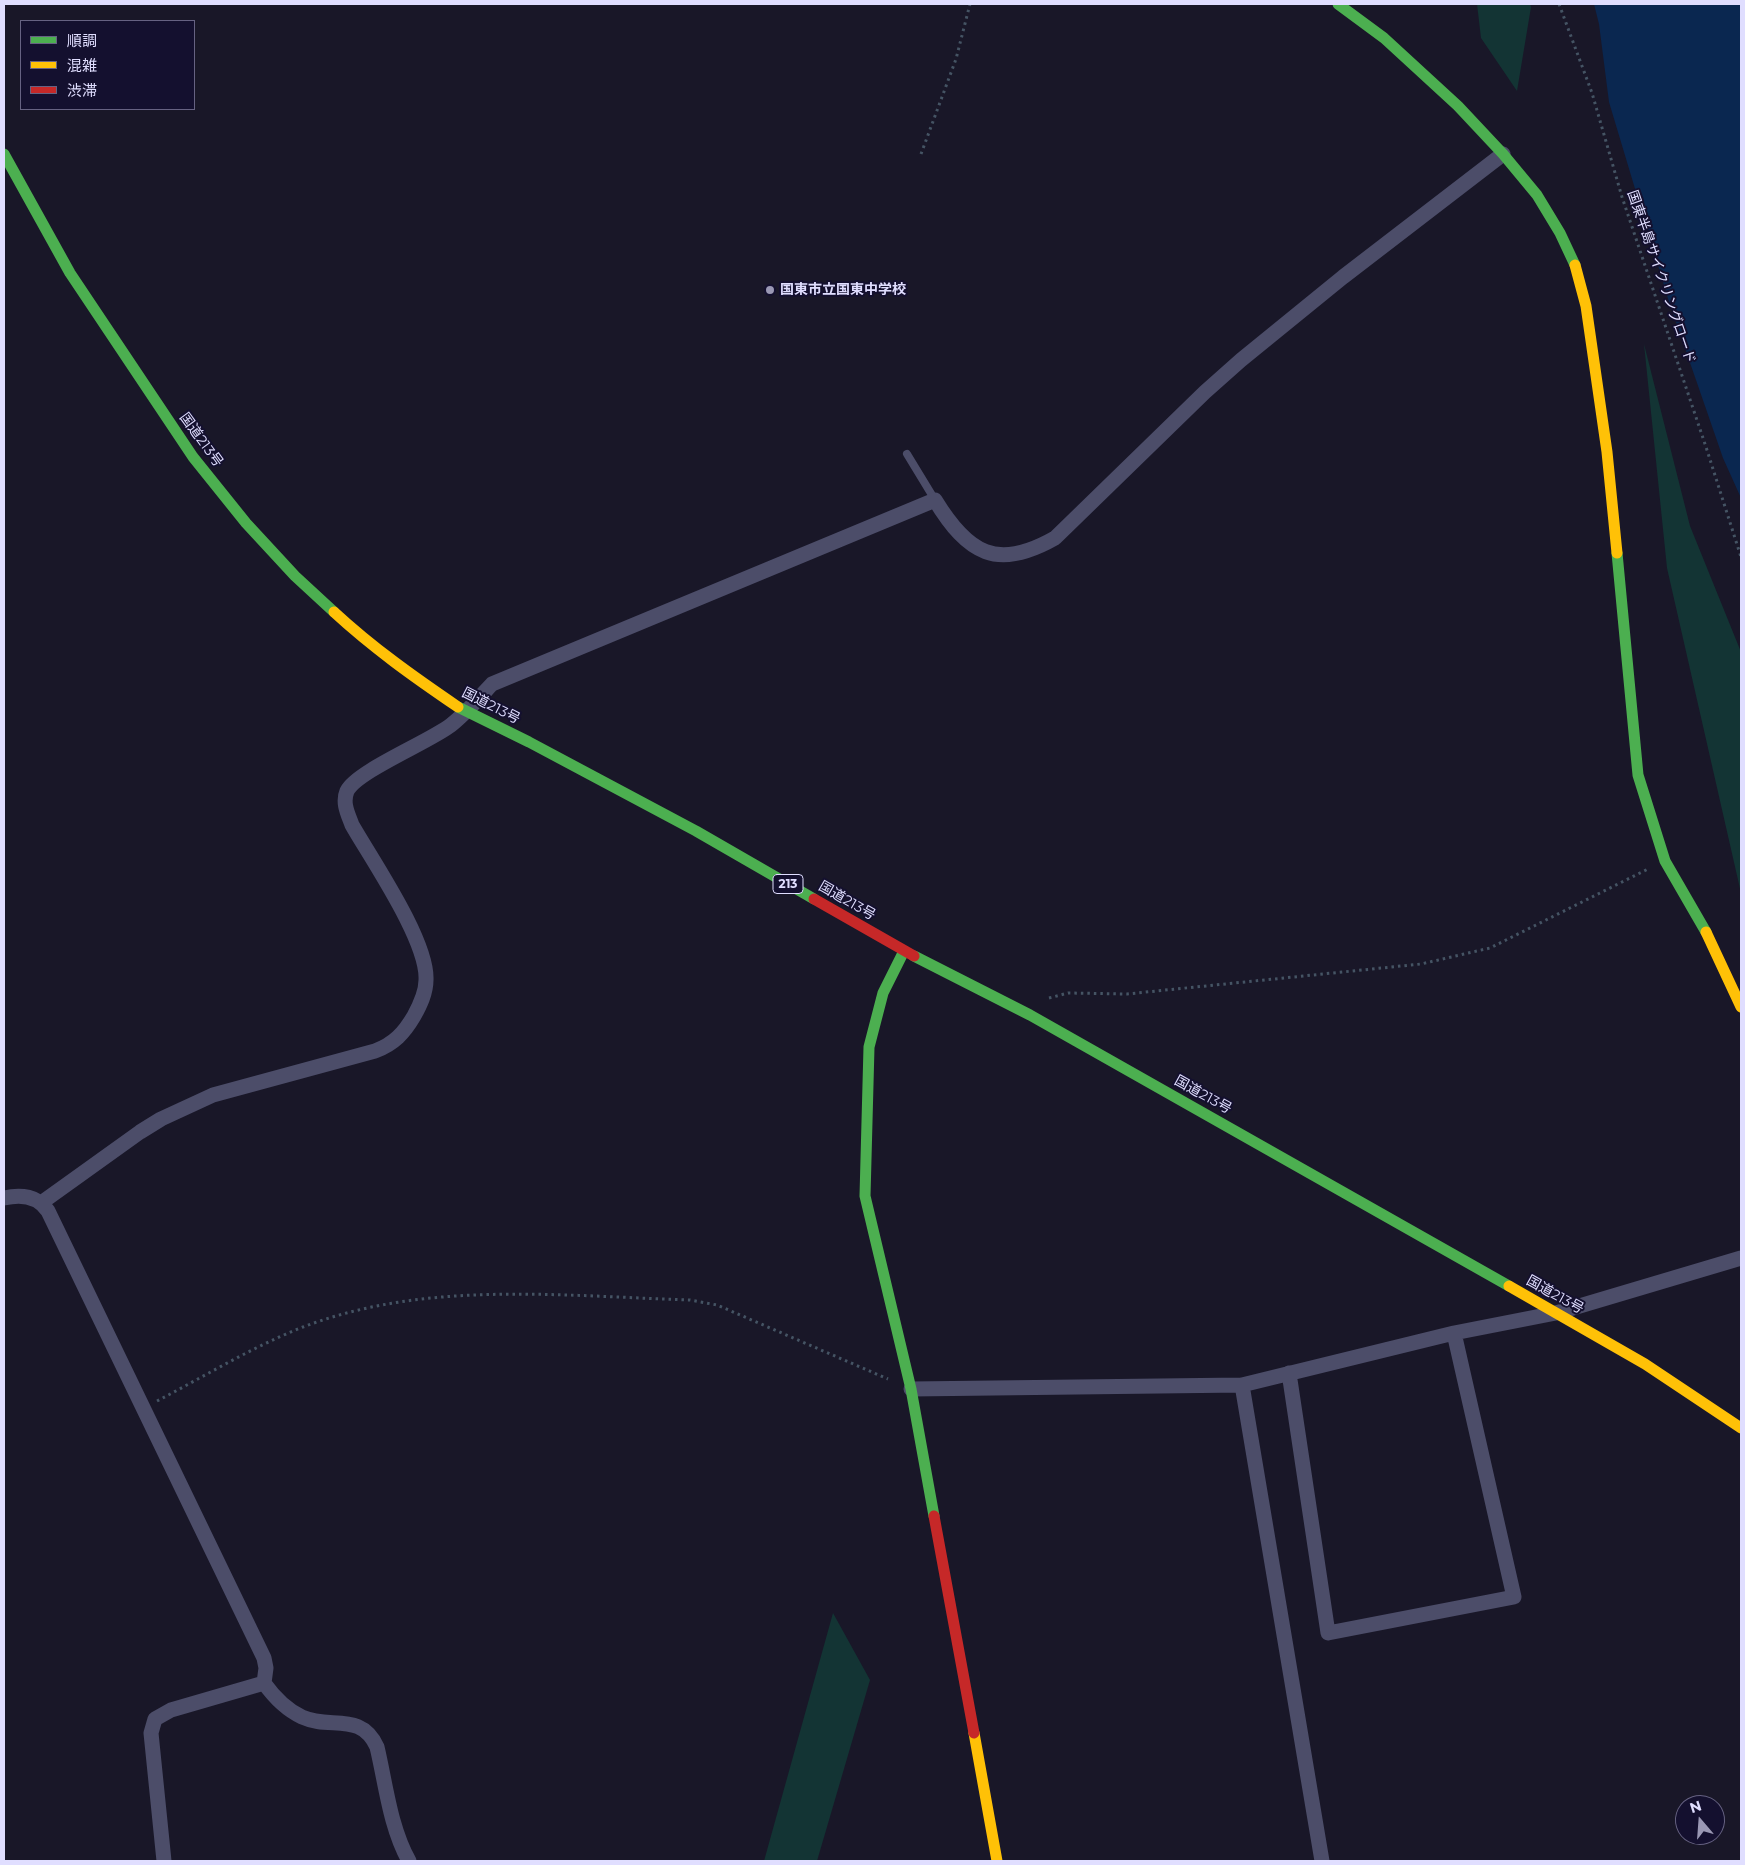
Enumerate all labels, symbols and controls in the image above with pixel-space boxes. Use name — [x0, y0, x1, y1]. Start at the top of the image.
legend — [20, 20, 195, 110]
text: 順調 — [67, 31, 97, 50]
text: 混雑 — [67, 56, 97, 75]
text: 渋滞 — [67, 81, 97, 100]
street label: 国東半島サイクリングロード — [1623, 188, 1699, 366]
place label: 国東市立国東中学校 — [780, 282, 906, 298]
marker: 国東市立国東中学校 — [764, 284, 776, 296]
street label: 国道213号 — [176, 410, 226, 470]
street label: 国道213号 — [459, 684, 523, 728]
road number: 213 — [773, 874, 803, 894]
street label: 国道213号 — [816, 878, 878, 924]
street label: 国道213号 — [1171, 1072, 1235, 1118]
street label: 国道213号 — [1523, 1272, 1587, 1318]
north arrow — [1675, 1795, 1725, 1845]
text: N — [1688, 1796, 1704, 1817]

